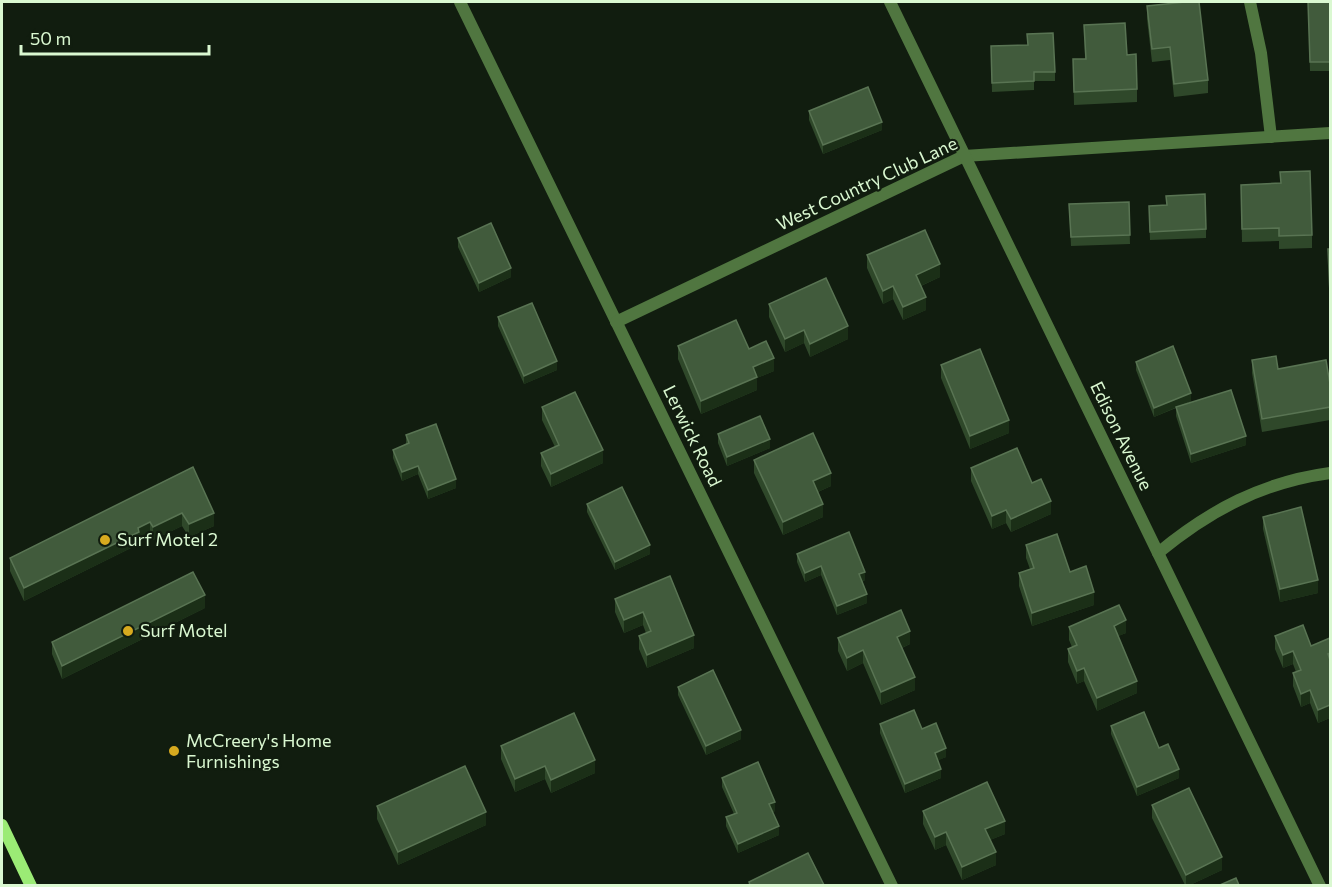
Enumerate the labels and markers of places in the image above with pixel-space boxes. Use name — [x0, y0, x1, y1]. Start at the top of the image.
place label: Surf Motel 2 — [117, 528, 218, 550]
marker: Surf Motel 2 — [98, 533, 112, 547]
place label: Surf Motel — [140, 619, 228, 641]
marker: Surf Motel — [121, 624, 135, 638]
place label: McCreery's Home Furnishings — [186, 729, 332, 772]
marker: McCreery's Home Furnishings — [167, 744, 181, 758]

